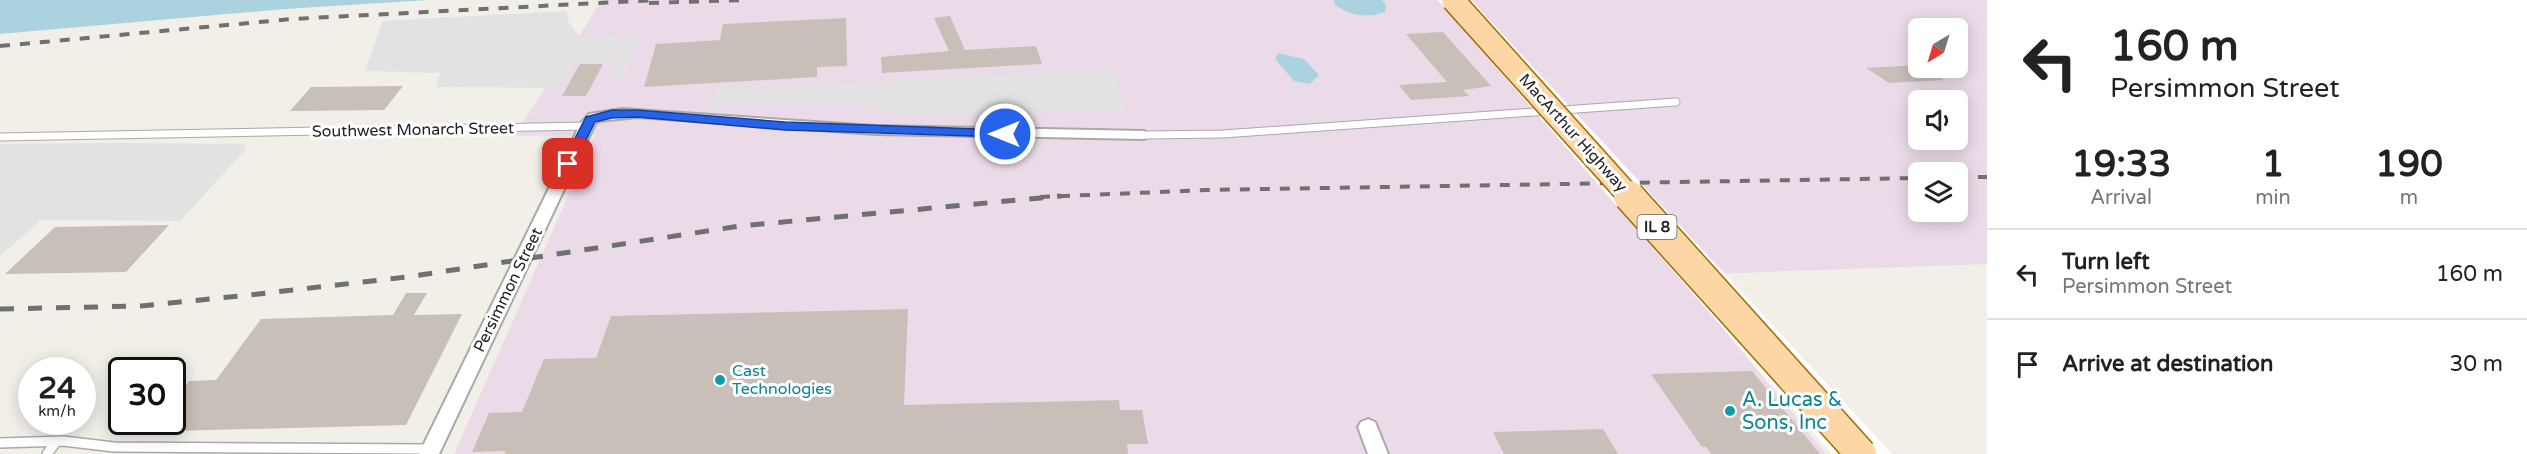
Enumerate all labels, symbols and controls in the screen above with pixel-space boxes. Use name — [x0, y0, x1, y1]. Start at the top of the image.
north arrow — [1908, 18, 1968, 78]
map controls — [1908, 18, 1968, 222]
text: 160 m — [2110, 21, 2239, 72]
icon: left — [2011, 24, 2089, 102]
street label: MacArthur Highway — [1515, 70, 1632, 197]
text: Persimmon Street — [2110, 72, 2340, 105]
button: sound — [1908, 90, 1968, 150]
position arrow — [973, 102, 1037, 166]
street label: Southwest Monarch Street — [312, 118, 514, 142]
pin — [542, 138, 593, 189]
text: 19:33 — [2071, 143, 2171, 186]
text: 1 — [2262, 143, 2284, 186]
text: 190 — [2375, 143, 2443, 186]
icon: arrive — [551, 147, 584, 180]
button: layers — [1908, 162, 1968, 222]
text: Arrival — [2090, 186, 2152, 210]
text: min — [2255, 186, 2291, 210]
text: m — [2400, 186, 2418, 210]
road number: IL 8 — [1638, 215, 1676, 239]
street label: Persimmon Street — [469, 224, 547, 356]
text: Turn left — [2062, 249, 2150, 275]
icon: left — [2011, 258, 2044, 291]
text: 160 m — [2436, 261, 2503, 287]
text: Persimmon Street — [2062, 275, 2232, 299]
icon: arrive — [2011, 348, 2044, 381]
text: Arrive at destination — [2062, 351, 2273, 377]
text: 30 m — [2449, 351, 2503, 377]
speed limit sign: 30 — [108, 357, 186, 435]
place label: Cast Technologies — [732, 361, 832, 399]
text: 24 — [38, 370, 76, 407]
marker: Cast Technologies — [713, 373, 727, 387]
place label: A. Lucas & Sons, Inc — [1742, 388, 1842, 435]
text: km/h — [38, 402, 76, 420]
marker: A. Lucas & Sons, Inc — [1723, 404, 1737, 418]

